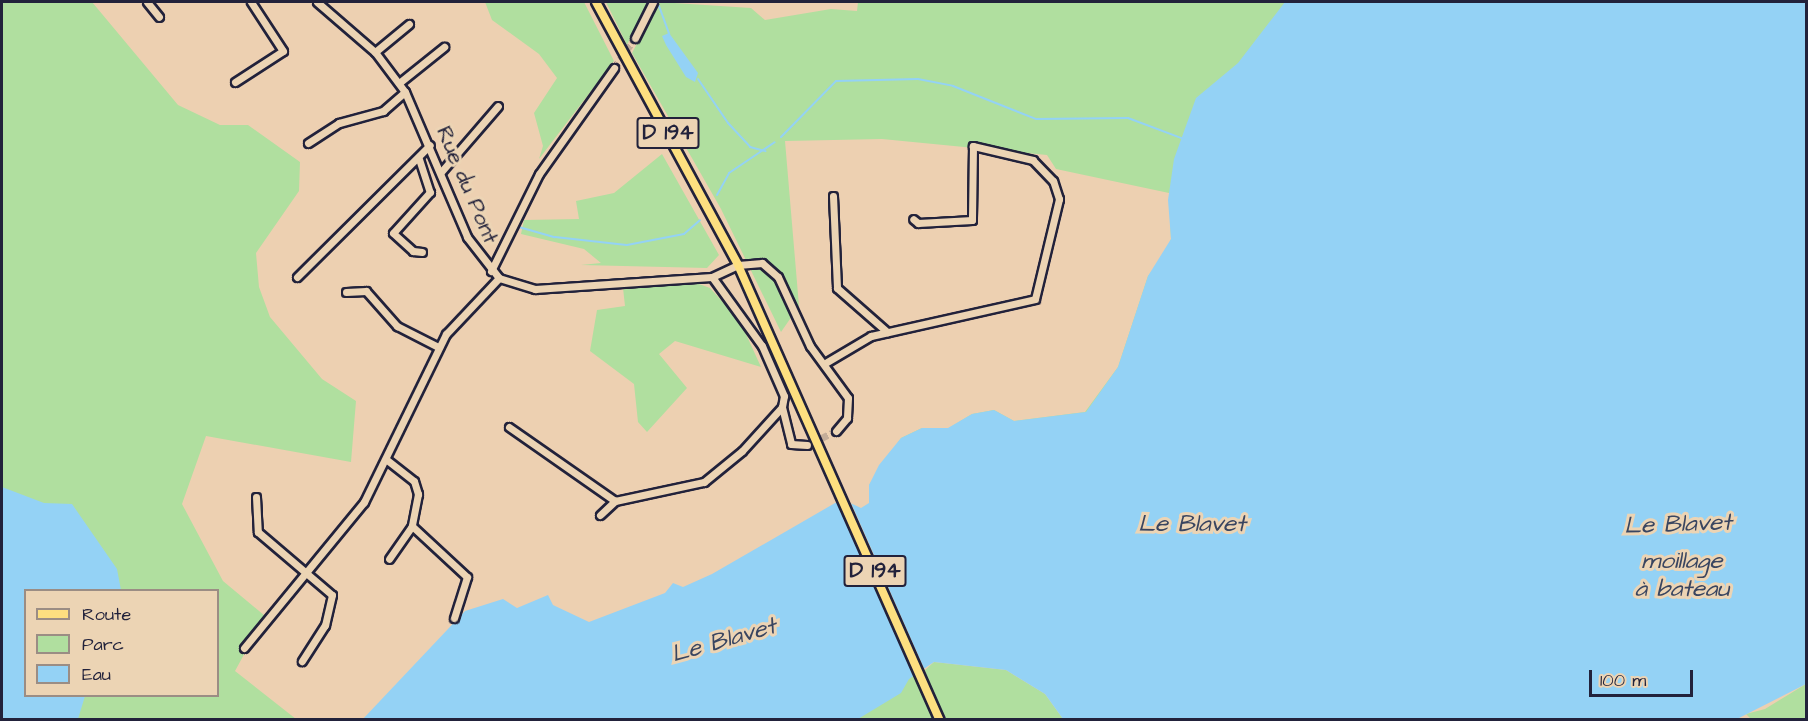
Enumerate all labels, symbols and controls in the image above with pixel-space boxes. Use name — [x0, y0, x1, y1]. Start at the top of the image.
road number: D 194 — [636, 115, 700, 151]
street label: Rue du Pont — [430, 122, 504, 248]
water label: Le Blavet — [1624, 509, 1732, 541]
water label: Le Blavet — [1138, 511, 1246, 539]
water label: moillage à bateau — [1635, 548, 1729, 604]
road number: D 194 — [844, 553, 906, 589]
legend — [24, 589, 219, 697]
text: Route — [82, 602, 131, 627]
water label: Le Blavet — [668, 612, 780, 670]
text: Parc — [82, 632, 124, 657]
scale bar — [1592, 658, 1696, 696]
text: Eau — [82, 662, 111, 687]
text: 100 m — [1600, 668, 1646, 693]

